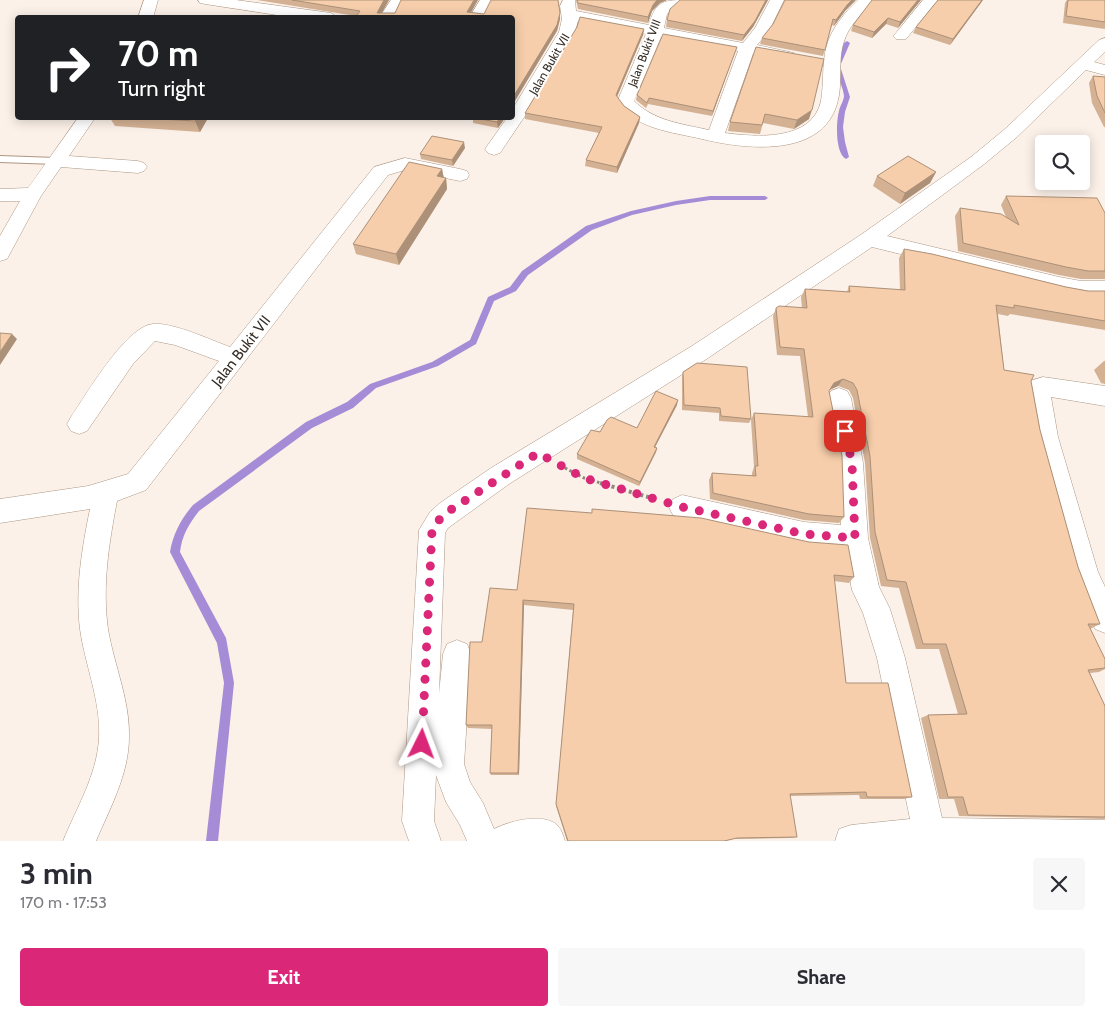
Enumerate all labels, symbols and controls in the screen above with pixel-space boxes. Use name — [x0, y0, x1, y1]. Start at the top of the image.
street label: Jalan Bukit VIII — [624, 17, 664, 90]
street label: Jalan Bukit VII — [525, 31, 573, 98]
text: 70 m — [118, 32, 199, 75]
icon: right — [35, 35, 100, 100]
text: Turn right — [118, 75, 205, 102]
map controls — [1035, 135, 1090, 190]
button: search — [1035, 135, 1090, 190]
street label: Jalan Bukit VII — [207, 312, 274, 391]
pin — [824, 410, 866, 452]
icon: arrive — [831, 417, 859, 445]
position arrow — [395, 717, 447, 769]
text: 3 min — [20, 855, 93, 892]
button: close — [1033, 858, 1085, 910]
text: 170 m · 17:53 — [20, 893, 107, 912]
button: Exit — [20, 948, 548, 1006]
button: Share — [558, 948, 1085, 1006]

